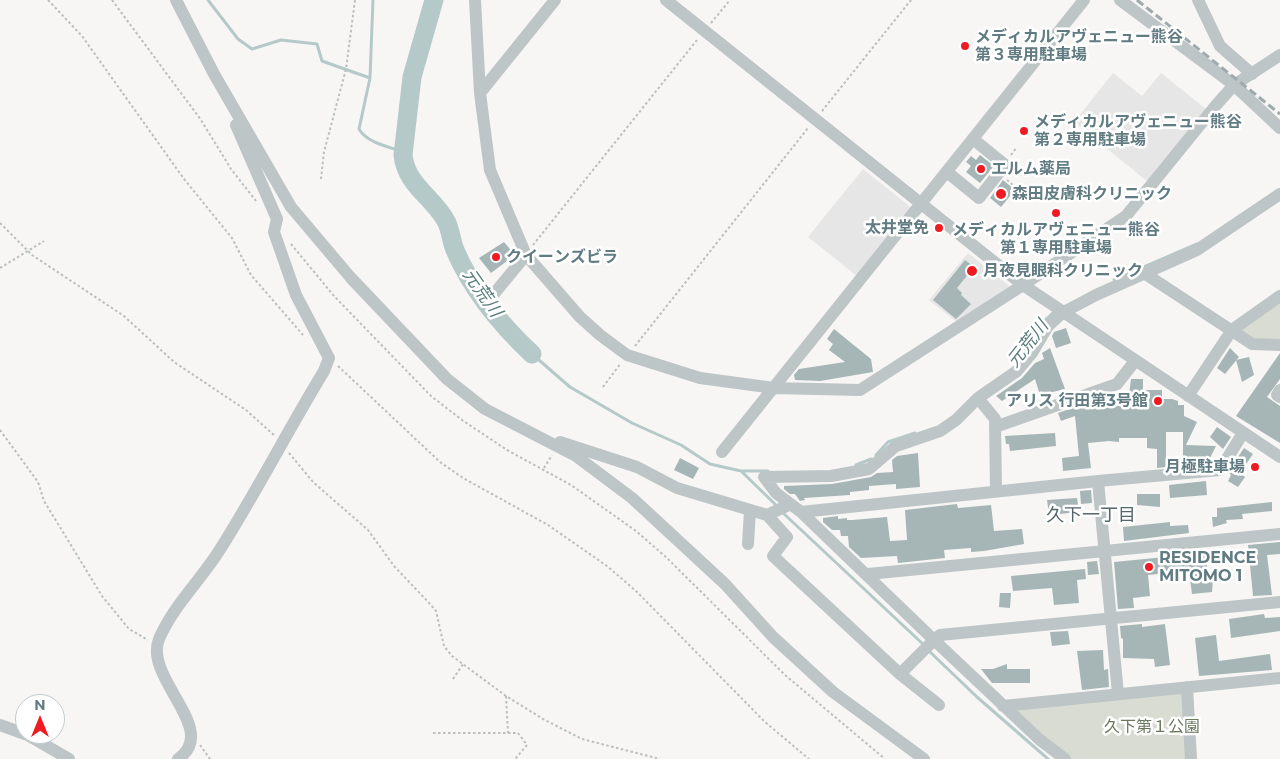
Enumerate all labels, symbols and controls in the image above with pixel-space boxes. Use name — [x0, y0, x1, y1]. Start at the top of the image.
place label: メディカルアヴェニュー熊谷 第３専用駐車場 — [975, 27, 1183, 65]
marker: メディカルアヴェニュー熊谷 第３専用駐車場 — [959, 40, 971, 52]
place label: メディカルアヴェニュー熊谷 第２専用駐車場 — [1034, 112, 1242, 150]
marker: メディカルアヴェニュー熊谷 第２専用駐車場 — [1018, 125, 1030, 137]
place label: エルム薬局 — [991, 159, 1071, 179]
marker: エルム薬局 — [975, 163, 987, 175]
place label: 森田皮膚科クリニック — [1012, 184, 1172, 204]
marker: 森田皮膚科クリニック — [994, 187, 1008, 201]
marker: メディカルアヴェニュー熊谷 第１専用駐車場 — [1050, 207, 1062, 219]
place label: 太井堂免 — [865, 218, 929, 238]
place label: メディカルアヴェニュー熊谷 第１専用駐車場 — [952, 220, 1160, 258]
marker: 太井堂免 — [933, 222, 945, 234]
place label: クイーンズビラ — [506, 247, 618, 267]
marker: クイーンズビラ — [490, 251, 502, 263]
place label: 月夜見眼科クリニック — [983, 261, 1143, 281]
marker: 月夜見眼科クリニック — [965, 264, 979, 278]
water label: 元荒川 — [458, 265, 506, 321]
water label: 元荒川 — [1003, 316, 1053, 372]
place label: アリス 行田第3号館 — [1006, 391, 1148, 411]
marker: アリス 行田第3号館 — [1152, 395, 1164, 407]
place label: 月極駐車場 — [1165, 457, 1245, 477]
marker: 月極駐車場 — [1249, 461, 1261, 473]
district label: 久下一丁目 — [1046, 505, 1136, 527]
place label: RESIDENCE MITOMO 1 — [1159, 548, 1256, 586]
marker: RESIDENCE MITOMO 1 — [1143, 561, 1155, 573]
north arrow — [15, 694, 65, 744]
text: N — [34, 696, 46, 714]
park label: 久下第１公園 — [1104, 717, 1200, 737]

